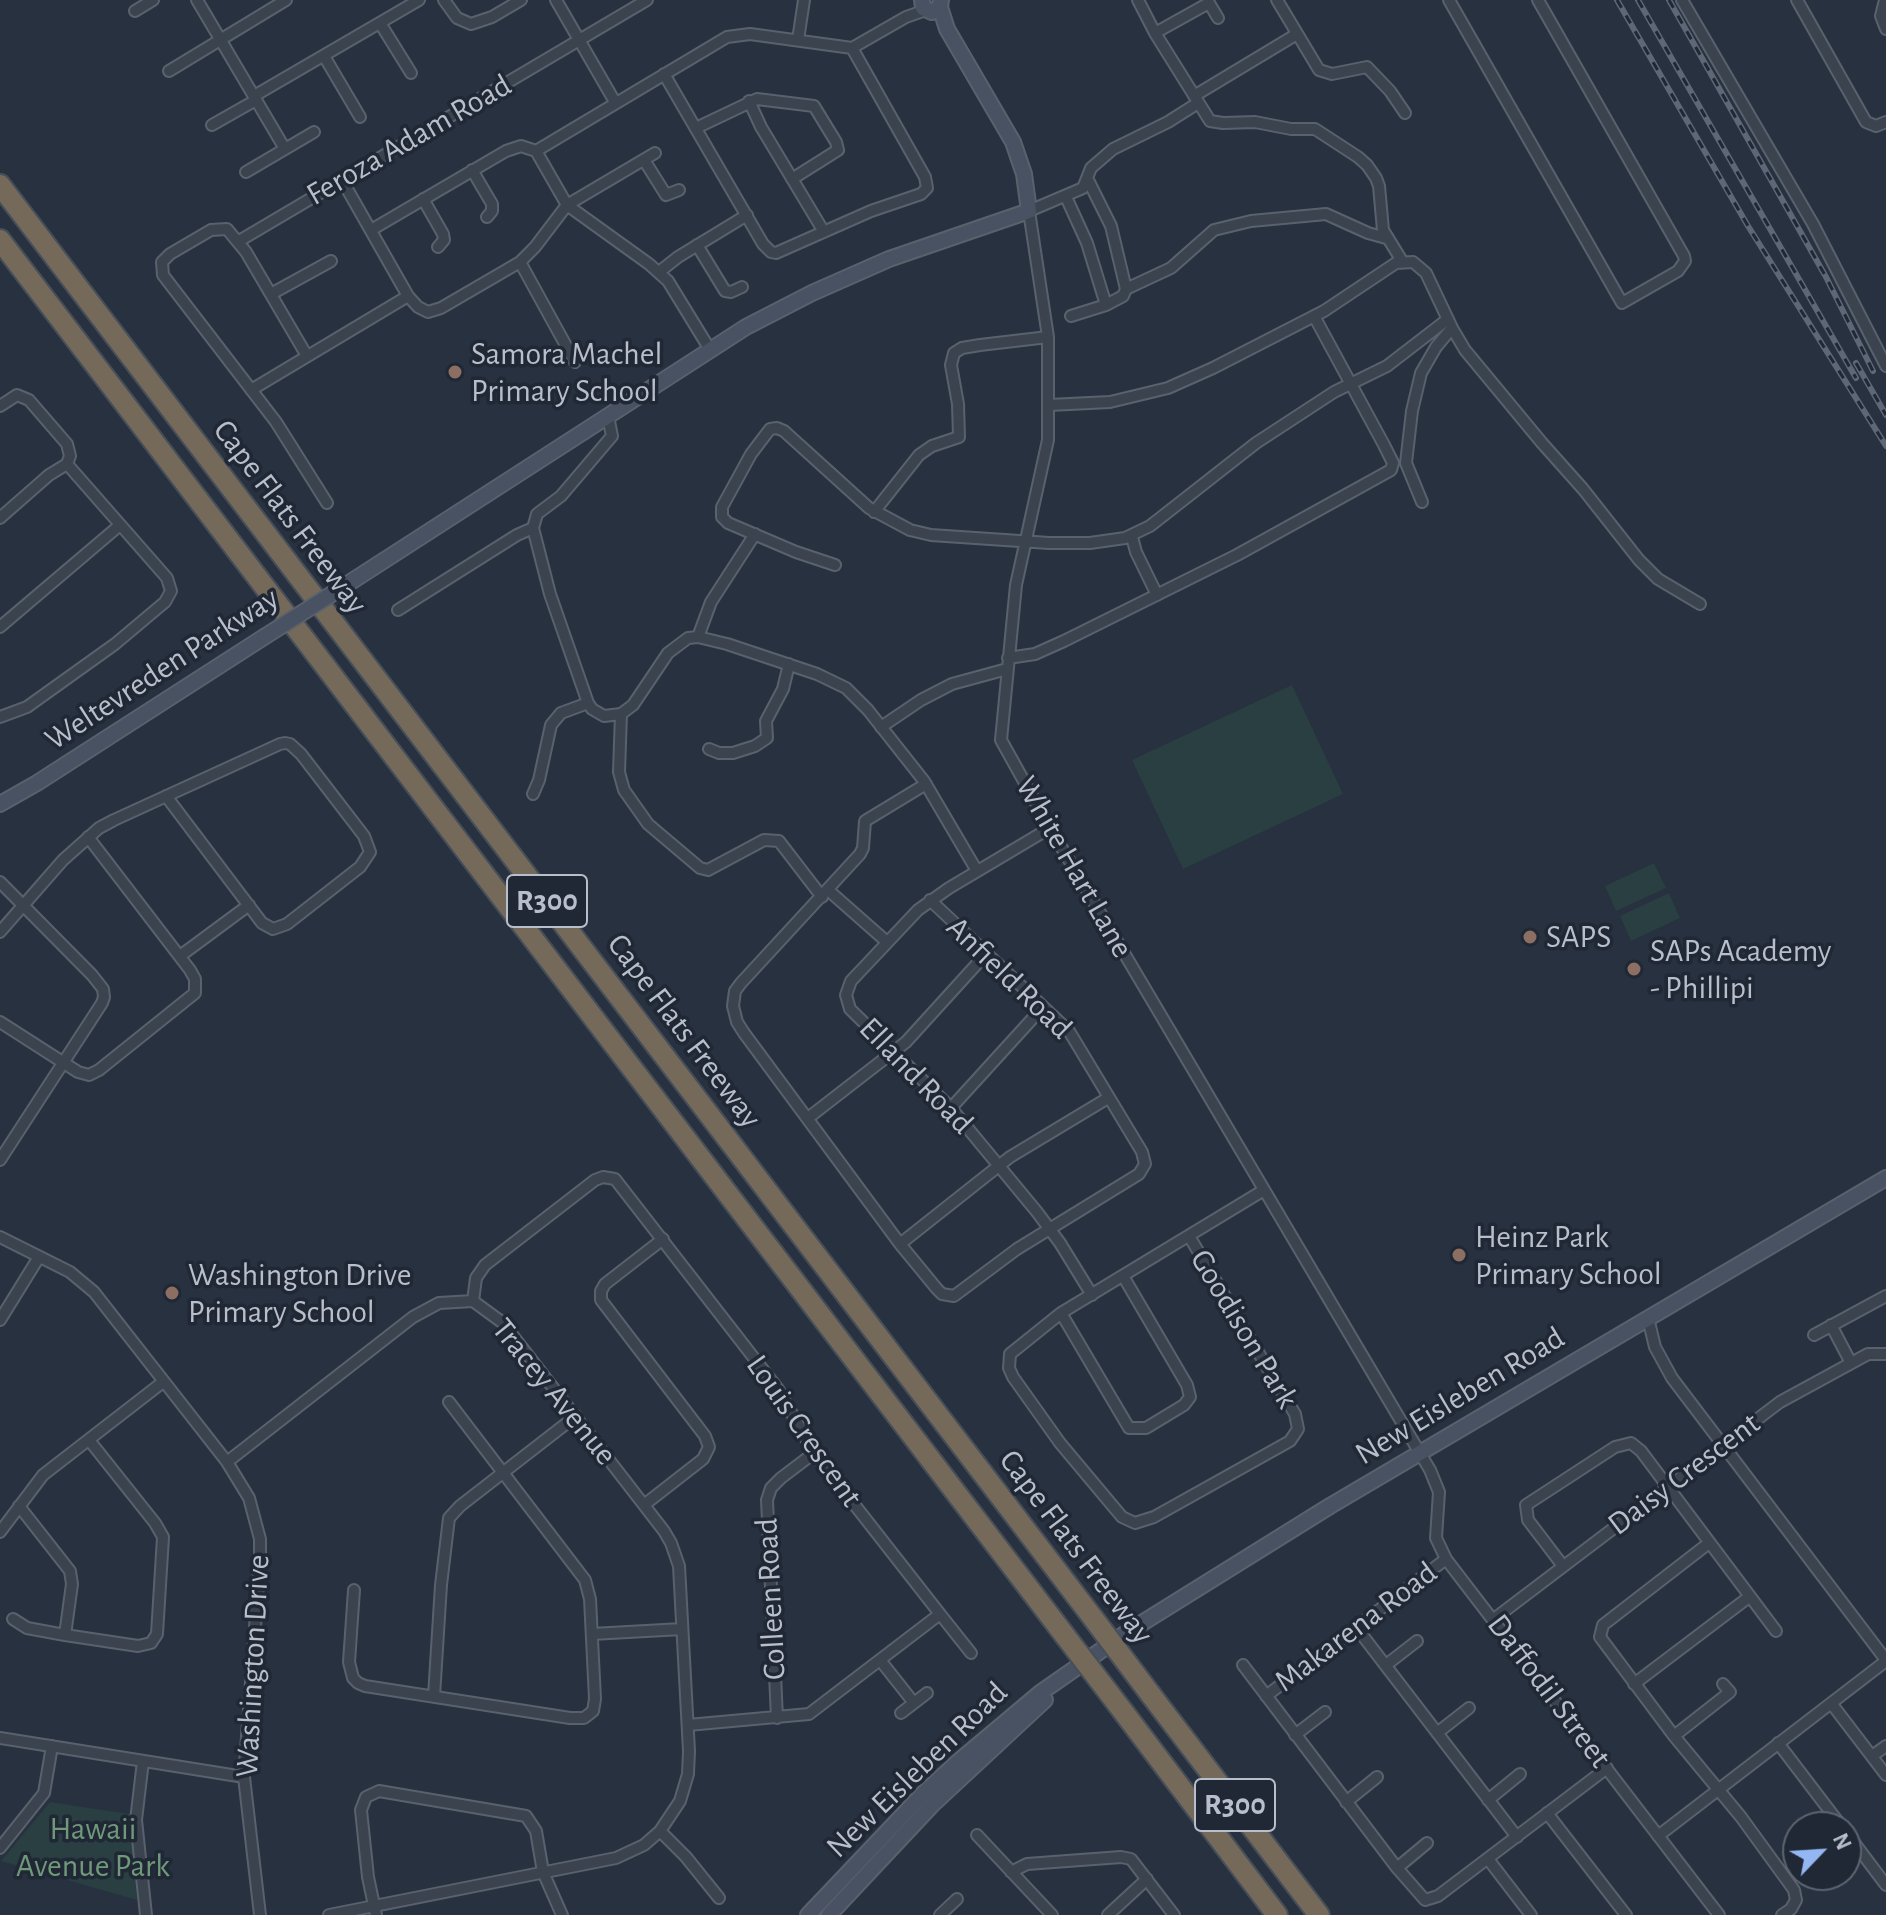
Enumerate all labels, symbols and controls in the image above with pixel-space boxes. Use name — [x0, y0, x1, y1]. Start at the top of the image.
street label: Feroza Adam Road — [300, 66, 518, 214]
place label: Samora Machel Primary School — [471, 335, 662, 410]
marker: Samora Machel Primary School — [446, 363, 464, 381]
street label: Cape Flats Freeway — [204, 412, 376, 622]
street label: Weltevreden Parkway — [38, 579, 286, 759]
street label: White Hart Lane — [1007, 769, 1141, 965]
road number: R300 — [507, 875, 587, 927]
street label: Anfield Road — [938, 909, 1080, 1047]
place label: SAPS — [1546, 918, 1611, 956]
street label: Cape Flats Freeway — [598, 926, 770, 1136]
marker: SAPS — [1521, 928, 1539, 946]
place label: SAPs Academy - Phillipi — [1650, 932, 1832, 1007]
marker: SAPs Academy - Phillipi — [1625, 960, 1643, 978]
street label: Elland Road — [851, 1010, 981, 1142]
place label: Heinz Park Primary School — [1475, 1218, 1662, 1293]
street label: Goodison Park — [1182, 1243, 1306, 1415]
marker: Heinz Park Primary School — [1450, 1246, 1468, 1264]
place label: Washington Drive Primary School — [188, 1256, 411, 1331]
marker: Washington Drive Primary School — [163, 1284, 181, 1302]
street label: Tracey Avenue — [483, 1311, 625, 1473]
street label: New Eisleben Road — [1348, 1318, 1572, 1474]
street label: Louis Crescent — [738, 1348, 870, 1514]
street label: Daisy Crescent — [1600, 1404, 1768, 1544]
street label: Cape Flats Freeway — [990, 1442, 1162, 1652]
street label: Colleen Road — [748, 1517, 794, 1681]
street label: Washington Drive — [228, 1553, 278, 1779]
street label: Makarena Road — [1267, 1553, 1445, 1701]
street label: Daffodil Street — [1479, 1607, 1619, 1775]
street label: New Eisleben Road — [818, 1674, 1016, 1866]
road number: R300 — [1195, 1779, 1275, 1831]
park label: Hawaii Avenue Park — [16, 1810, 170, 1885]
north arrow — [1782, 1811, 1862, 1891]
text: N — [1829, 1830, 1855, 1853]

